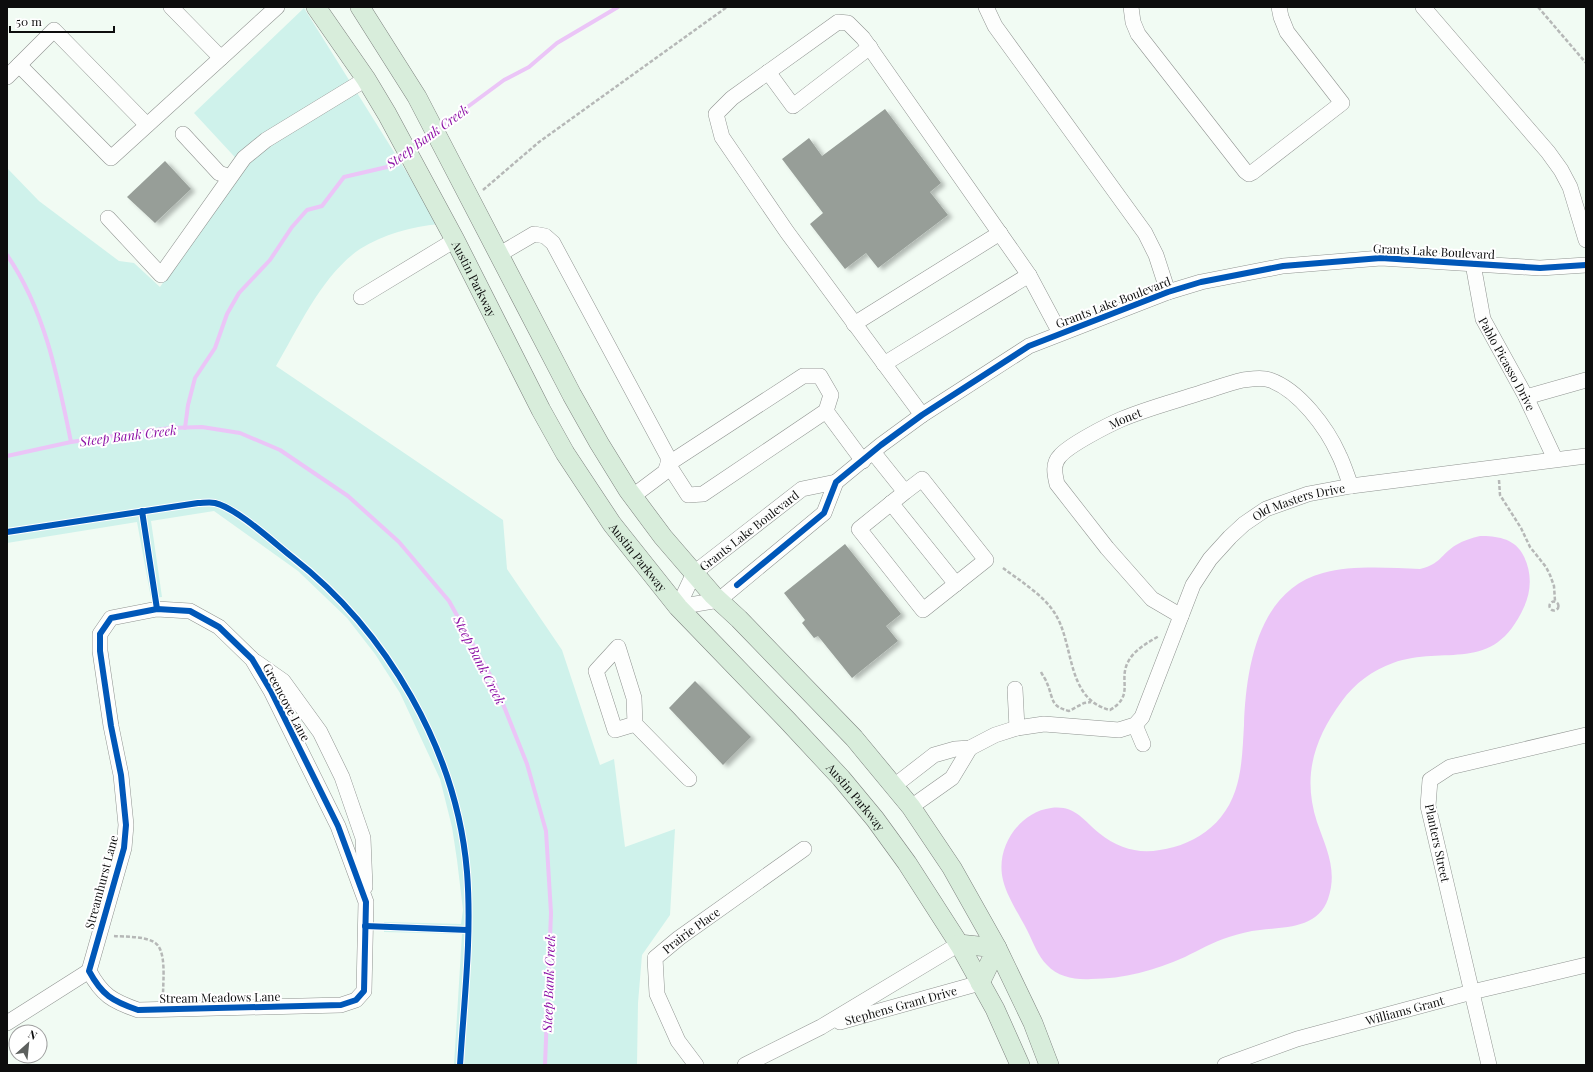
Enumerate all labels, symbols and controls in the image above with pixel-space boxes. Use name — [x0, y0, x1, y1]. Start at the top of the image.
scale bar — [10, 8, 114, 34]
text: 50 m — [16, 13, 42, 29]
water label: Steep Bank Creek — [382, 100, 472, 172]
street label: Austin Parkway — [448, 237, 501, 319]
street label: Grants Lake Boulevard — [1373, 240, 1495, 262]
street label: Grants Lake Boulevard — [1053, 273, 1173, 331]
street label: Pablo Picasso Drive — [1475, 314, 1539, 413]
street label: Monet — [1106, 404, 1144, 432]
water label: Steep Bank Creek — [78, 421, 178, 450]
street label: Old Masters Drive — [1249, 479, 1346, 524]
street label: Grants Lake Boulevard — [696, 487, 802, 574]
street label: Austin Parkway — [606, 519, 671, 595]
water label: Steep Bank Creek — [450, 612, 510, 708]
street label: Greencove Lane — [260, 660, 314, 744]
street label: Austin Parkway — [823, 759, 889, 834]
street label: Planters Street — [1422, 802, 1454, 884]
street label: Streamhurst Lane — [81, 833, 121, 931]
street label: Prairie Place — [659, 903, 723, 957]
water label: Steep Bank Creek — [538, 934, 558, 1033]
street label: Stephens Grant Drive — [843, 982, 959, 1028]
street label: Stream Meadows Lane — [159, 988, 281, 1006]
street label: Williams Grant — [1363, 992, 1446, 1029]
north arrow — [8, 1024, 48, 1064]
text: N — [26, 1026, 40, 1043]

